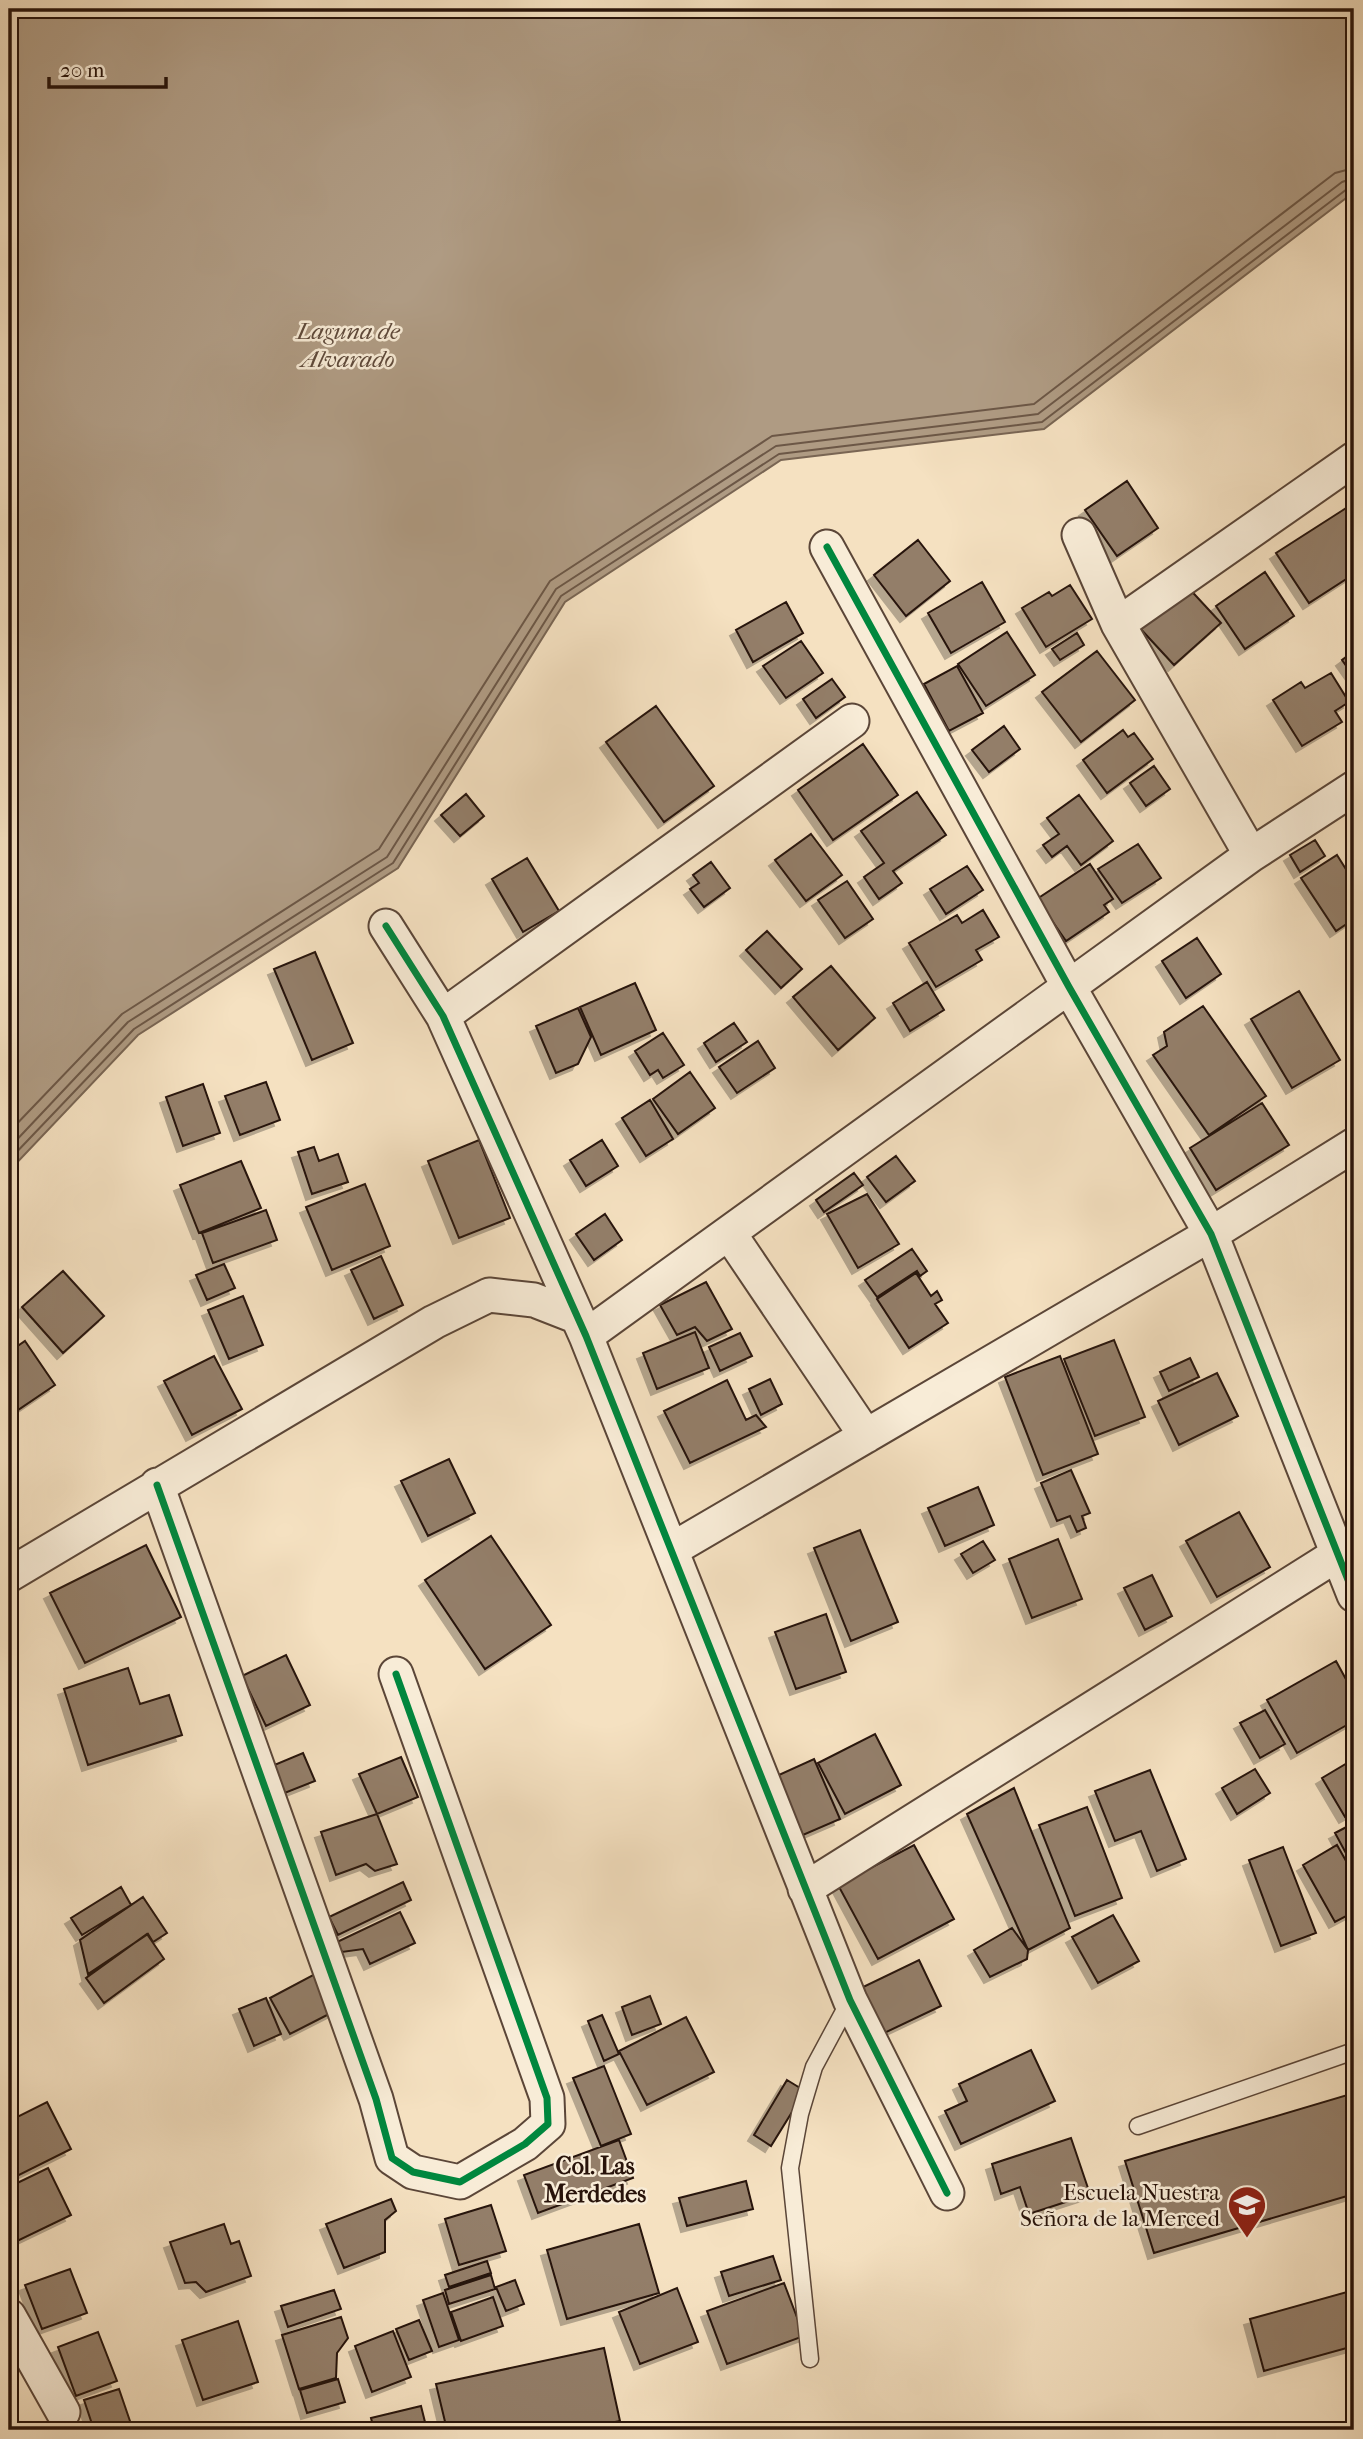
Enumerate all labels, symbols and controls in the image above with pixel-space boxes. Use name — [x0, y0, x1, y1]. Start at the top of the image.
scale bar — [49, 46, 166, 90]
text: 20 m — [60, 58, 105, 82]
water label: Laguna de Alvarado — [294, 317, 401, 373]
district label: Col. Las Merdedes — [544, 2152, 646, 2208]
place label: Escuela Nuestra Señora de la Merced — [1020, 2179, 1220, 2232]
school or university icon: Escuela Nuestra Señora de la Merced — [1226, 2184, 1268, 2239]

